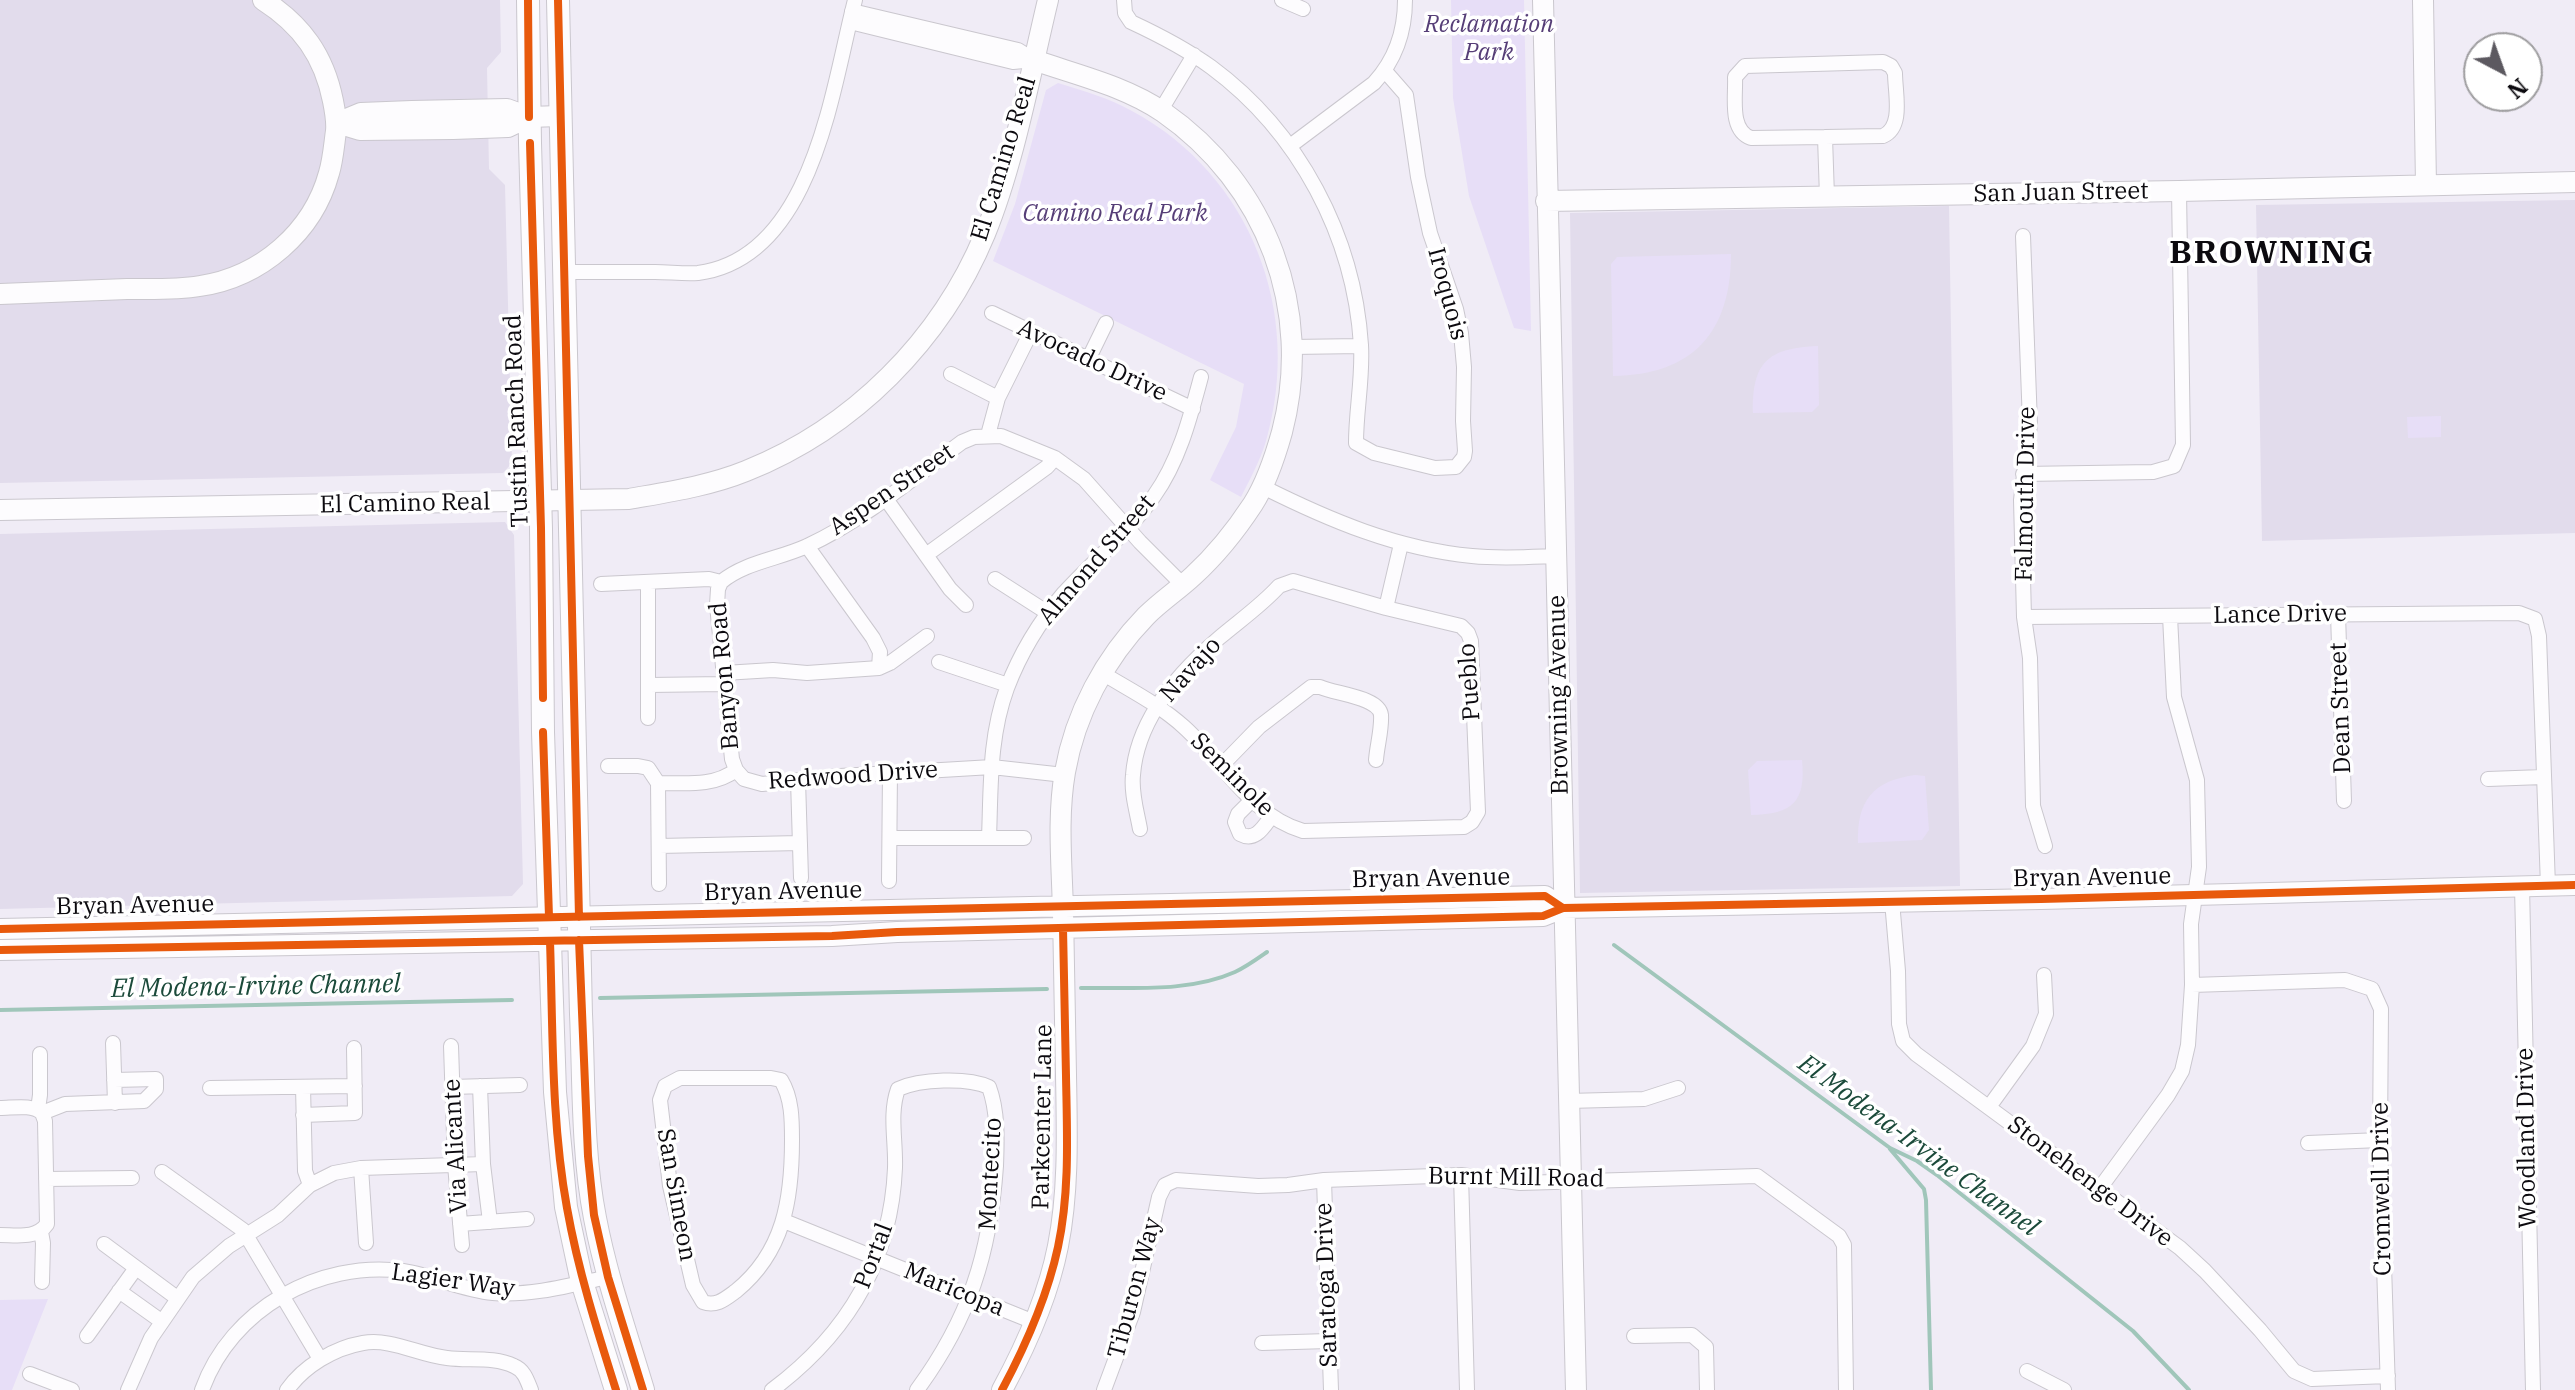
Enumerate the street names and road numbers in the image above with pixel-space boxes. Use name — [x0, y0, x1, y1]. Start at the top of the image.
street label: El Camino Real — [965, 73, 1043, 245]
street label: San Juan Street — [1973, 177, 2149, 209]
street label: Iroquois — [1421, 245, 1473, 343]
street label: Tustin Ranch Road — [499, 314, 535, 528]
street label: Avocado Drive — [1013, 314, 1171, 408]
street label: Falmouth Drive — [2010, 406, 2042, 582]
street label: Aspen Street — [824, 438, 960, 542]
street label: El Camino Real — [319, 488, 491, 520]
street label: Almond Street — [1033, 489, 1161, 631]
street label: Browning Avenue — [1543, 595, 1575, 795]
street label: Lance Drive — [2213, 599, 2347, 631]
street label: Banyon Road — [704, 601, 746, 751]
street label: Navajo — [1154, 631, 1228, 709]
street label: Pueblo — [1453, 642, 1487, 722]
street label: Dean Street — [2324, 642, 2358, 774]
street label: Seminole — [1184, 727, 1280, 823]
street label: Redwood Drive — [767, 756, 939, 796]
street label: Bryan Avenue — [2013, 862, 2171, 894]
street label: Bryan Avenue — [1352, 863, 1510, 895]
street label: Bryan Avenue — [704, 876, 862, 908]
street label: Bryan Avenue — [56, 890, 214, 922]
street label: Parkcenter Lane — [1027, 1024, 1059, 1210]
street label: Woodland Drive — [2511, 1047, 2543, 1229]
street label: Via Alicante — [438, 1078, 474, 1214]
street label: Cromwell Drive — [2366, 1102, 2398, 1276]
street label: Stonehenge Drive — [2002, 1110, 2178, 1254]
street label: Montecito — [974, 1117, 1008, 1231]
street label: San Simeon — [650, 1126, 702, 1264]
street label: Burnt Mill Road — [1428, 1162, 1604, 1194]
street label: Saratoga Drive — [1310, 1202, 1344, 1368]
street label: Tiburon Way — [1102, 1214, 1168, 1362]
street label: Portal — [848, 1219, 900, 1293]
street label: Maricopa — [899, 1257, 1009, 1323]
street label: Lagier Way — [389, 1258, 517, 1304]

